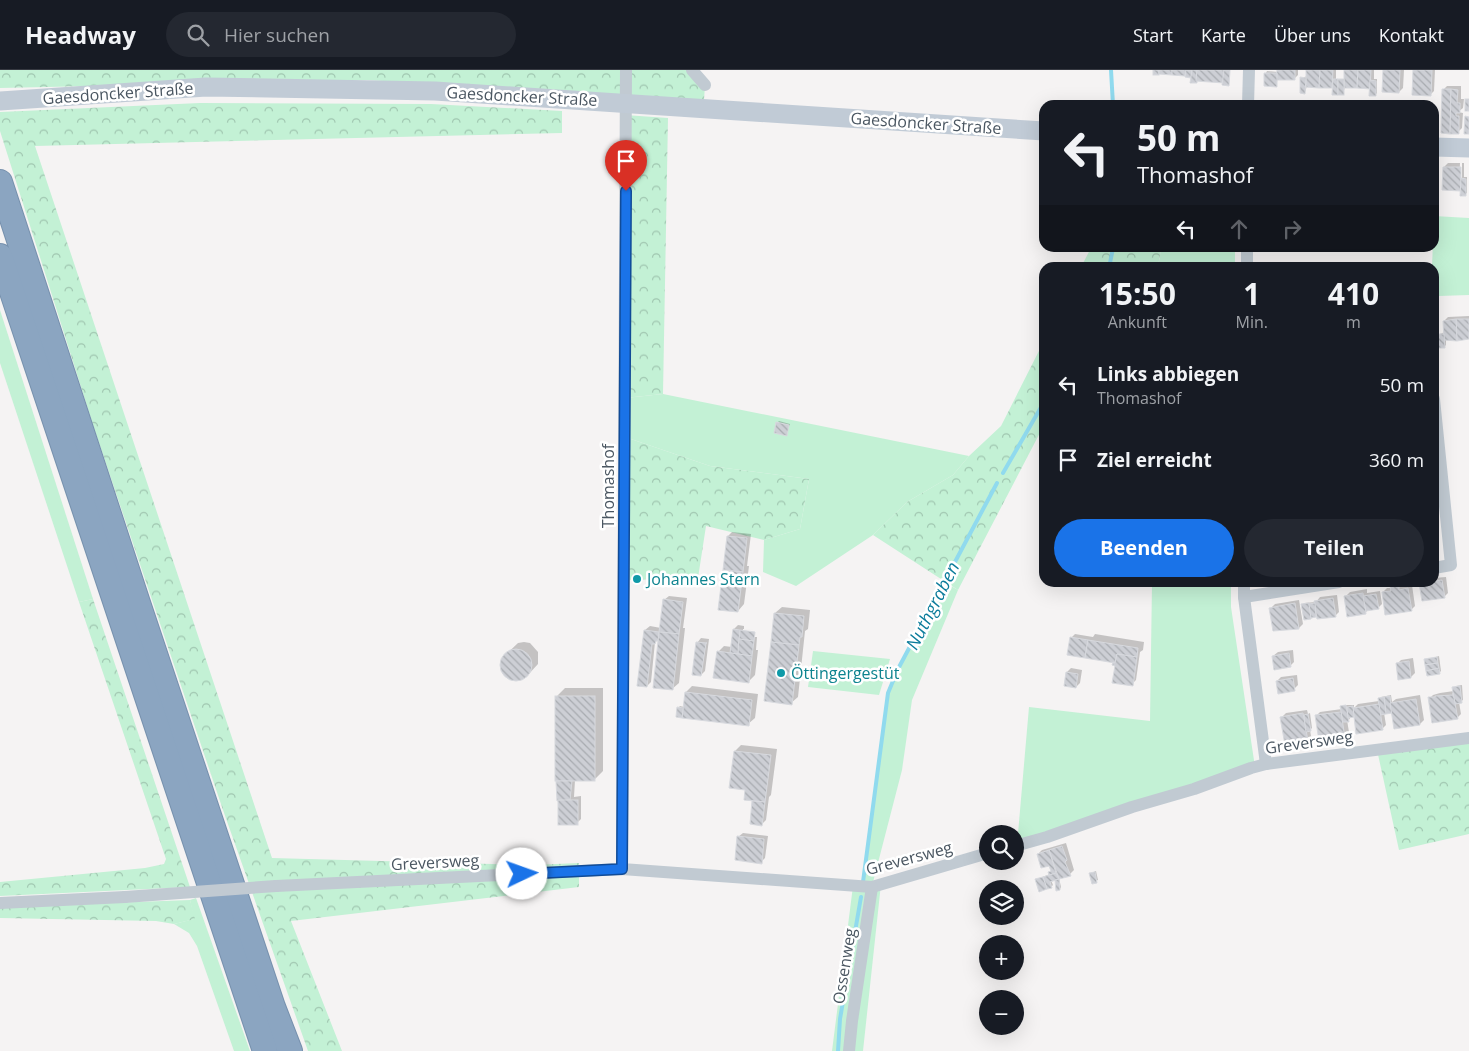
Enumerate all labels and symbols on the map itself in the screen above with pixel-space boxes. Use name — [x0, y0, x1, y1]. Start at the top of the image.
street label: Gaesdoncker Straße — [42, 77, 194, 109]
street label: Gaesdoncker Straße — [446, 81, 598, 111]
street label: Gaesdoncker Straße — [850, 107, 1002, 139]
pin — [605, 140, 647, 191]
street label: Thomashof — [597, 442, 619, 528]
water label: Nuthgraben — [900, 557, 965, 654]
place label: Johannes Stern — [645, 568, 760, 590]
marker: Johannes Stern — [631, 573, 643, 585]
place label: Öttingergestüt — [791, 662, 900, 684]
marker: Öttingergestüt — [775, 667, 787, 679]
street label: Greversweg — [1264, 725, 1355, 759]
street label: Greversweg — [863, 836, 955, 880]
position arrow — [495, 847, 547, 899]
street label: Greversweg — [390, 849, 480, 875]
street label: Ossenweg — [827, 926, 861, 1006]

